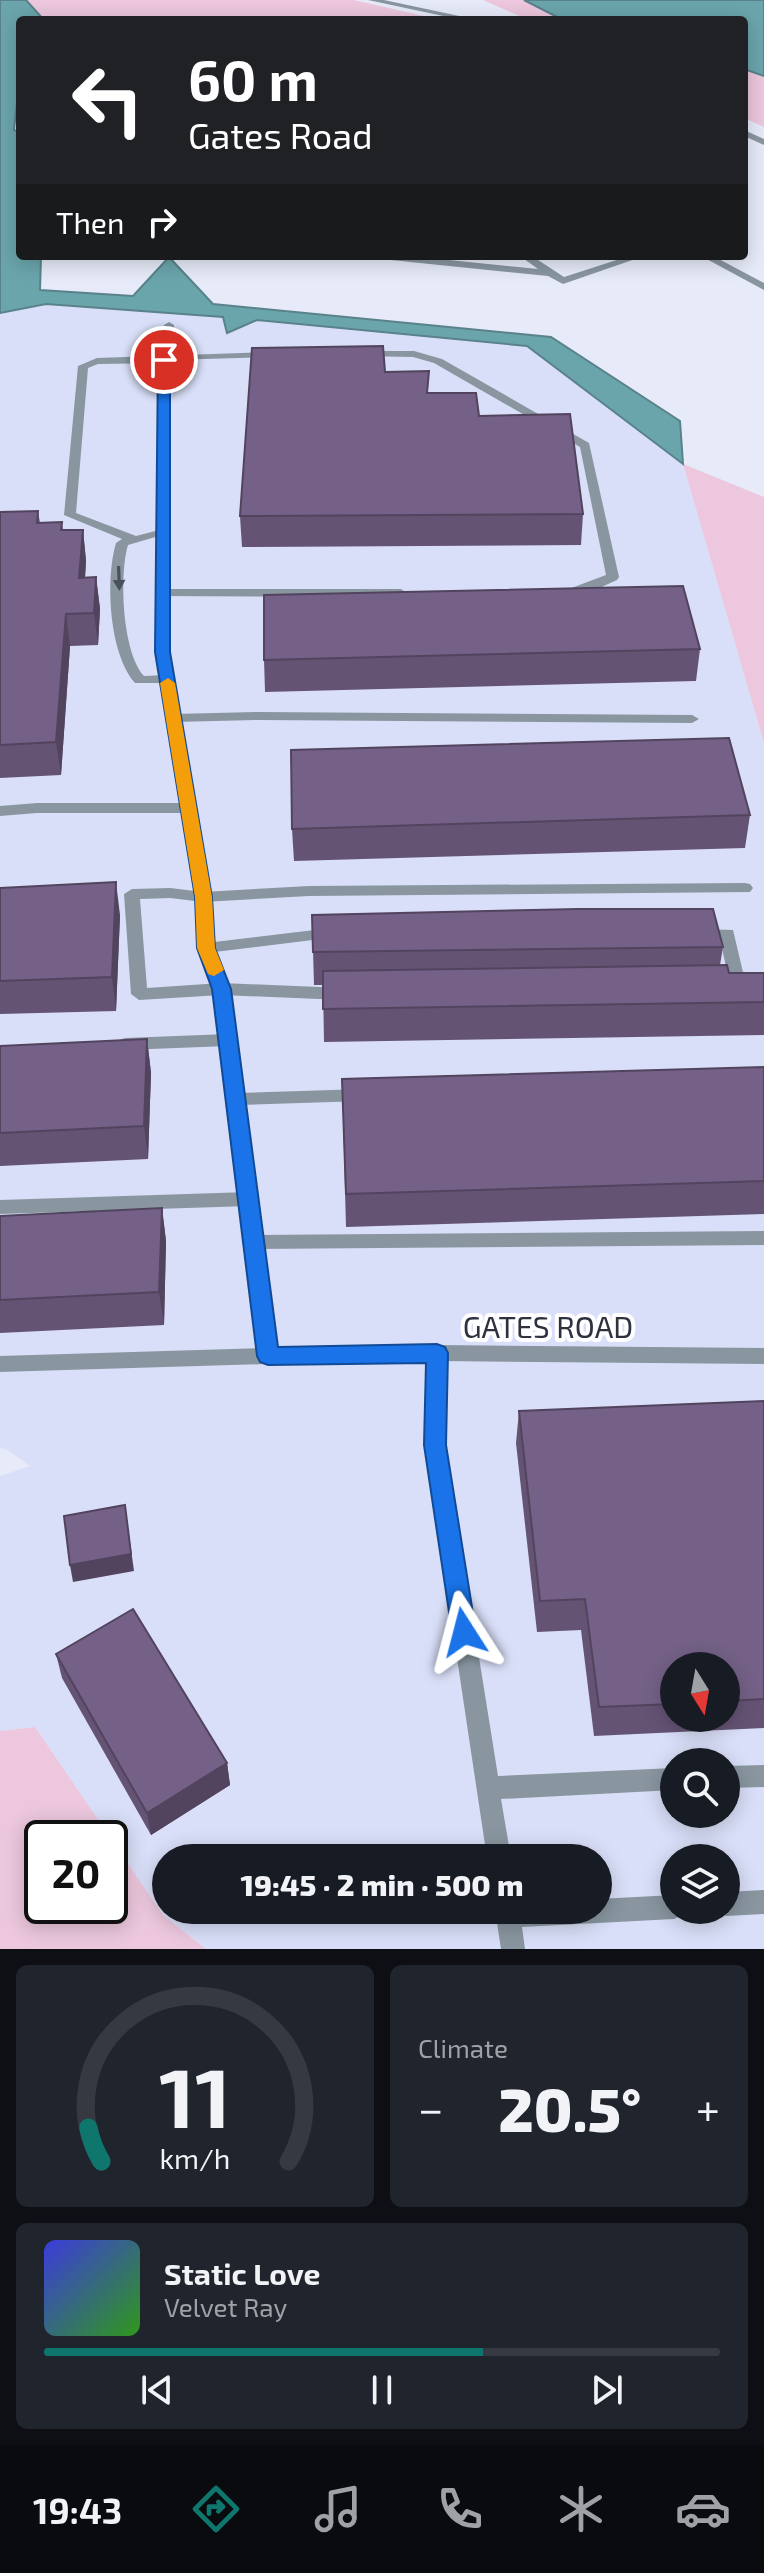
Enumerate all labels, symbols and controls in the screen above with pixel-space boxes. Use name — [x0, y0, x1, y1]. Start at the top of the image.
text: 60 m — [188, 45, 318, 112]
icon: left — [56, 48, 160, 152]
text: Gates Road — [188, 113, 373, 156]
icon: right — [140, 200, 184, 244]
text: Then — [56, 204, 124, 240]
pin — [130, 326, 198, 394]
icon: arrive — [142, 338, 186, 382]
one-way arrow — [113, 566, 126, 591]
street label: GATES ROAD — [463, 1308, 633, 1344]
position arrow — [422, 1590, 506, 1674]
north arrow — [660, 1652, 740, 1732]
map controls — [660, 1652, 740, 1924]
button: search — [660, 1748, 740, 1828]
speed limit sign: 20 — [24, 1820, 128, 1924]
button: layers — [660, 1844, 740, 1924]
text: 19:45 · 2 min · 500 m — [240, 1866, 524, 1902]
text: Climate — [418, 2032, 508, 2063]
text: 11 — [159, 2045, 231, 2145]
text: 20.5° — [498, 2072, 641, 2144]
text: − — [418, 2081, 444, 2134]
text: + — [696, 2081, 720, 2134]
text: km/h — [160, 2140, 230, 2175]
text: Static Love — [164, 2255, 320, 2291]
text: Velvet Ray — [164, 2291, 287, 2322]
icon: previous — [135, 2368, 179, 2412]
icon: pause — [360, 2368, 404, 2412]
icon: next — [585, 2368, 629, 2412]
icon: directions — [188, 2481, 244, 2537]
icon: music — [310, 2481, 366, 2537]
icon: phone — [432, 2481, 488, 2537]
icon: climate — [553, 2481, 609, 2537]
icon: car — [675, 2481, 731, 2537]
text: 19:43 — [33, 2488, 122, 2531]

